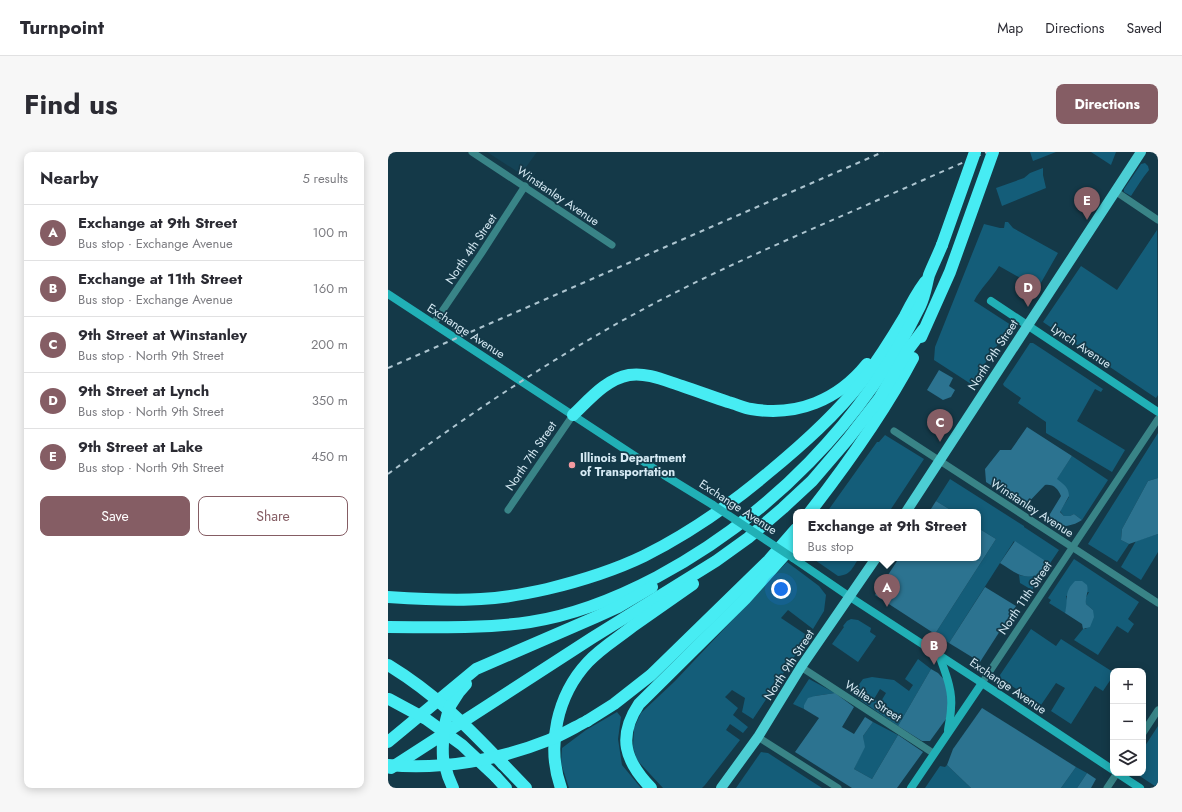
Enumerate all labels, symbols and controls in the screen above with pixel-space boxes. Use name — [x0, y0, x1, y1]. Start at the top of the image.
text: Turnpoint — [20, 14, 104, 41]
text: Map — [997, 18, 1023, 38]
text: Directions — [1045, 18, 1105, 38]
text: Saved — [1127, 18, 1162, 38]
text: Find us — [24, 84, 118, 125]
button: Directions — [1056, 84, 1158, 124]
street label: Winstanley Avenue — [513, 162, 603, 230]
text: Nearby — [40, 166, 98, 190]
text: 5 results — [302, 169, 348, 188]
pin: E — [1074, 187, 1100, 220]
street label: North 4th Street — [441, 210, 501, 288]
text: Exchange at 9th Street — [78, 212, 237, 234]
text: A — [48, 223, 58, 242]
text: 100 m — [313, 223, 348, 242]
text: Bus stop · Exchange Avenue — [78, 234, 233, 253]
text: Exchange at 11th Street — [78, 268, 242, 290]
pin: D — [1015, 274, 1041, 307]
text: B — [49, 279, 57, 298]
text: 160 m — [313, 279, 348, 298]
text: Bus stop · Exchange Avenue — [78, 290, 233, 309]
street label: Exchange Avenue — [424, 299, 508, 363]
street label: North 9th Street — [963, 316, 1023, 394]
street label: Lynch Avenue — [1047, 319, 1115, 373]
text: 9th Street at Winstanley — [78, 324, 247, 346]
text: C — [48, 335, 58, 354]
text: 200 m — [311, 335, 348, 354]
text: Bus stop · North 9th Street — [78, 346, 224, 365]
text: 9th Street at Lynch — [78, 380, 209, 402]
text: D — [48, 391, 58, 410]
text: 350 m — [312, 391, 348, 410]
text: Bus stop · North 9th Street — [78, 402, 224, 421]
pin: C — [927, 409, 953, 442]
street label: North 7th Street — [501, 418, 561, 494]
text: 9th Street at Lake — [78, 436, 203, 458]
text: E — [49, 447, 57, 466]
text: 450 m — [311, 447, 348, 466]
place label: Illinois Department of Transportation — [580, 449, 686, 481]
text: Bus stop · North 9th Street — [78, 458, 224, 477]
marker: Illinois Department of Transportation — [567, 460, 577, 470]
street label: Winstanley Avenue — [987, 474, 1077, 542]
street label: Exchange Avenue — [696, 475, 780, 539]
button: Save — [40, 496, 190, 536]
button: Share — [198, 496, 348, 536]
popup — [793, 509, 981, 561]
text: Exchange at 9th Street — [808, 515, 966, 537]
text: Bus stop — [808, 537, 854, 556]
street label: North 11th Street — [994, 558, 1056, 638]
pin: A — [874, 574, 900, 607]
your location — [771, 579, 791, 599]
street label: North 9th Street — [759, 626, 819, 704]
pin: B — [921, 632, 947, 665]
street label: Exchange Avenue — [966, 653, 1050, 719]
map controls — [1110, 668, 1146, 776]
button: + — [1110, 668, 1146, 704]
street label: Walter Street — [841, 676, 905, 726]
button: − — [1110, 704, 1146, 740]
button: layers — [1110, 740, 1146, 776]

